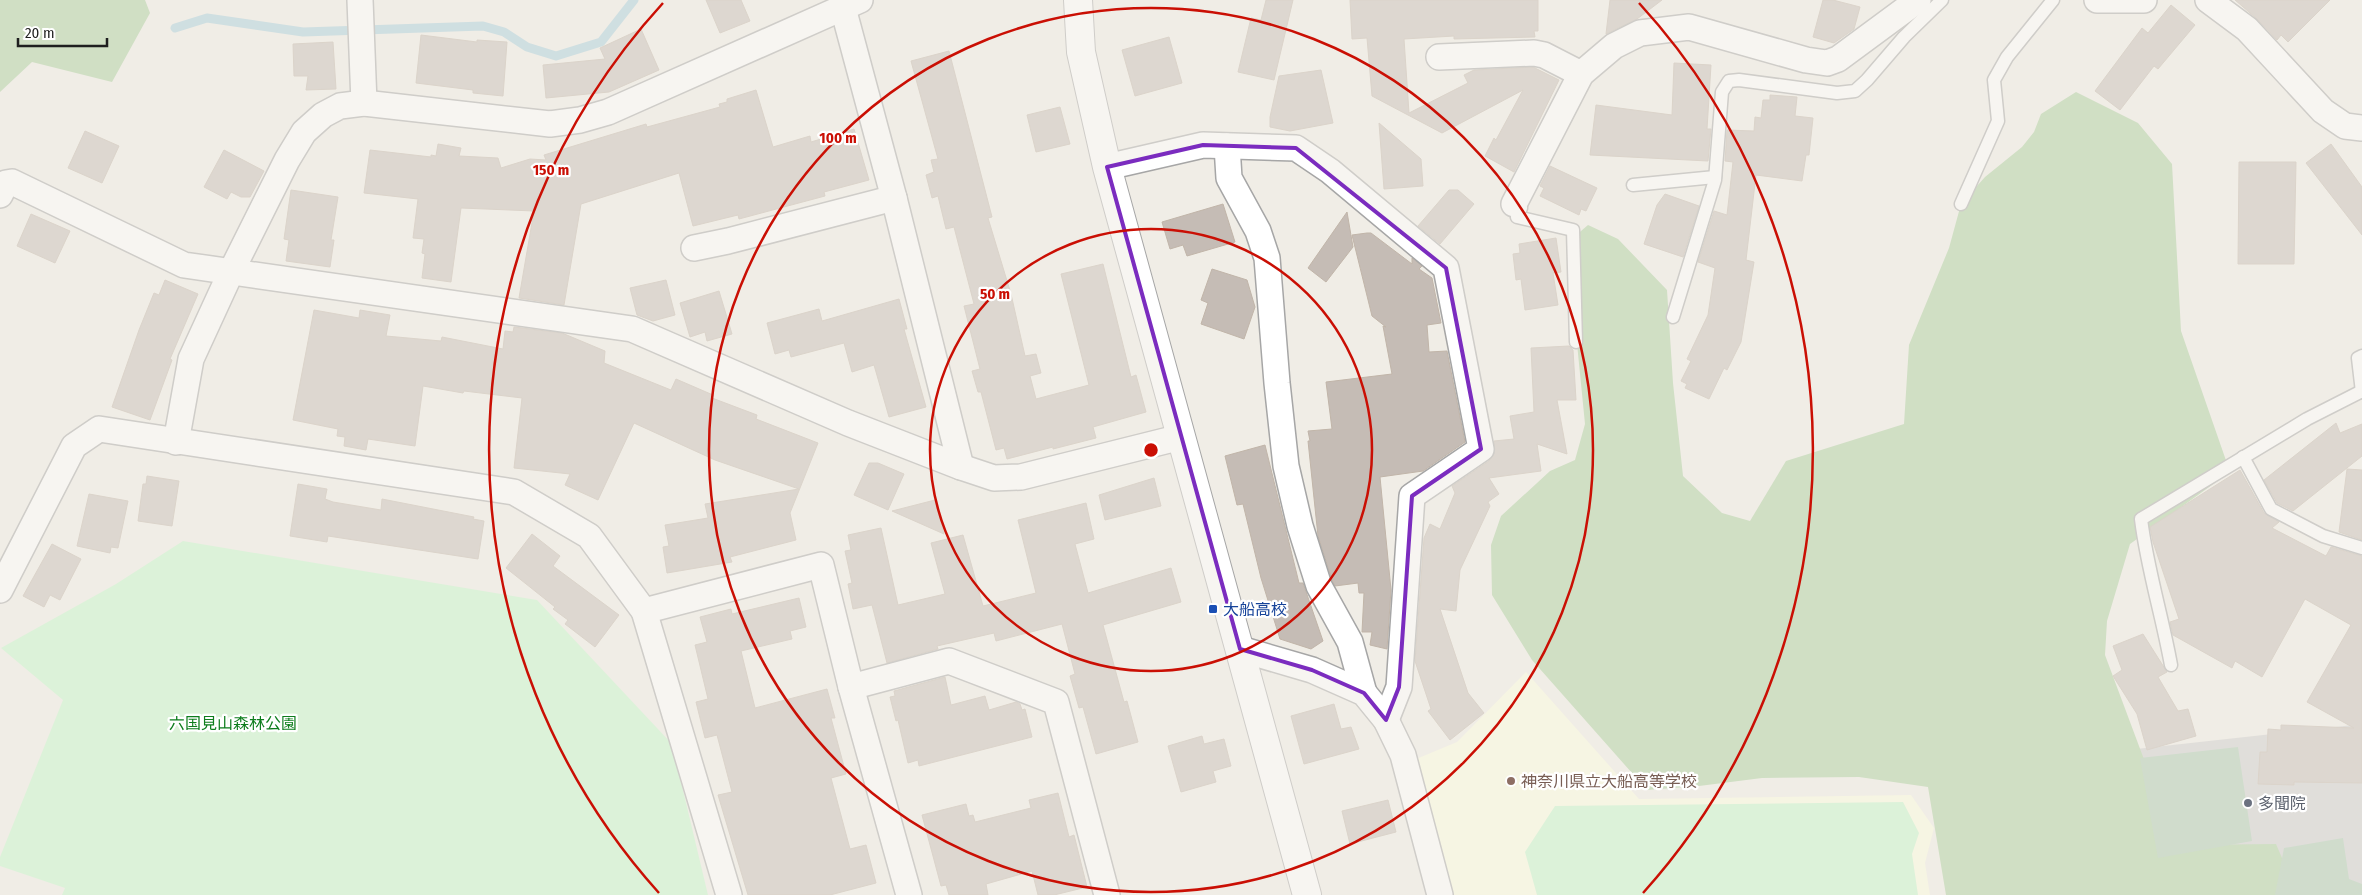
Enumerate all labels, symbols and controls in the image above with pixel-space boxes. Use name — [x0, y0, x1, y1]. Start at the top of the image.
scale bar — [18, 15, 106, 47]
text: 20 m — [25, 24, 55, 42]
text: 100 m — [819, 129, 857, 147]
text: 150 m — [533, 161, 569, 179]
text: 50 m — [980, 285, 1010, 303]
centre of rings — [1142, 441, 1160, 459]
place label: 大船高校 — [1223, 600, 1287, 619]
marker: 大船高校 — [1207, 603, 1219, 615]
park label: 六国見山森林公園 — [169, 714, 297, 733]
place label: 神奈川県立大船高等学校 — [1521, 772, 1697, 791]
marker: 神奈川県立大船高等学校 — [1505, 775, 1517, 787]
place label: 多聞院 — [2258, 794, 2306, 813]
marker: 多聞院 — [2242, 797, 2254, 809]

